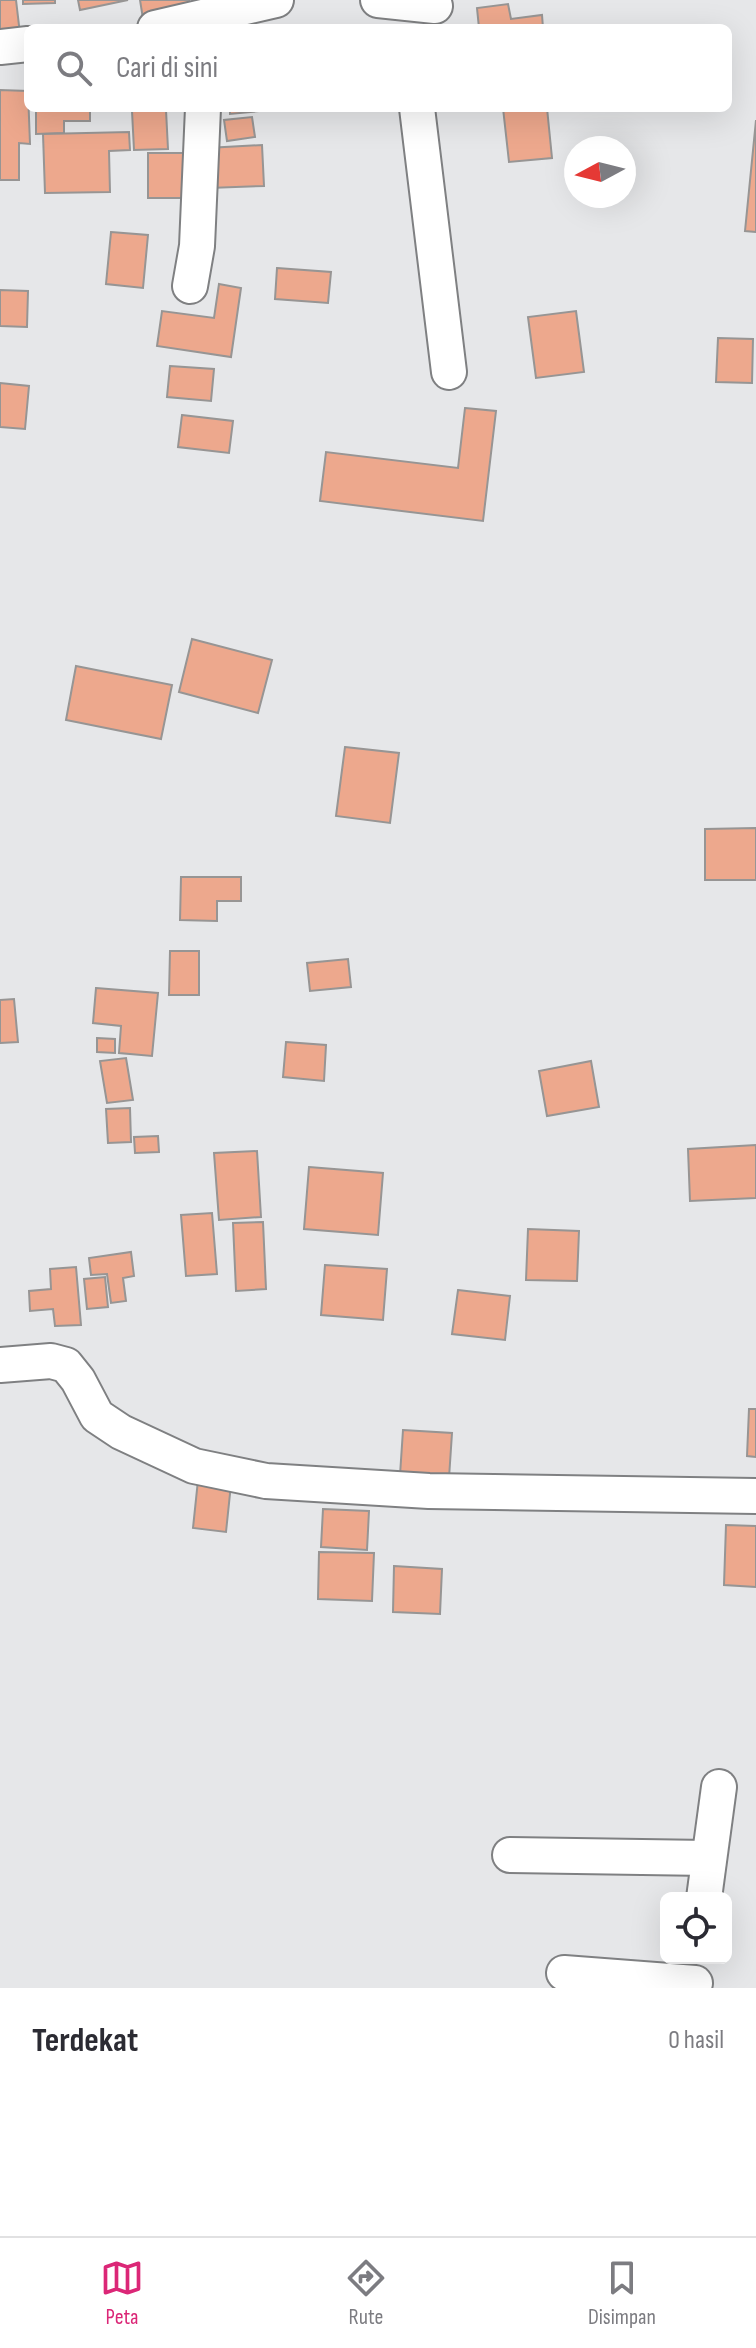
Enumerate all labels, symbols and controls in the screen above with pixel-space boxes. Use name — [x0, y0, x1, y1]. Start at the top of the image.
search box — [24, 24, 732, 112]
icon: search — [52, 46, 96, 90]
text: Cari di sini — [116, 50, 218, 86]
north arrow — [564, 136, 636, 208]
map controls — [660, 1892, 732, 1964]
button: locate — [660, 1892, 732, 1964]
text: Terdekat — [32, 2020, 138, 2061]
text: 0 hasil — [668, 2025, 724, 2056]
tab: Peta — [100, 2256, 144, 2331]
tab: Rute — [344, 2256, 388, 2331]
tab: Disimpan — [588, 2256, 656, 2331]

